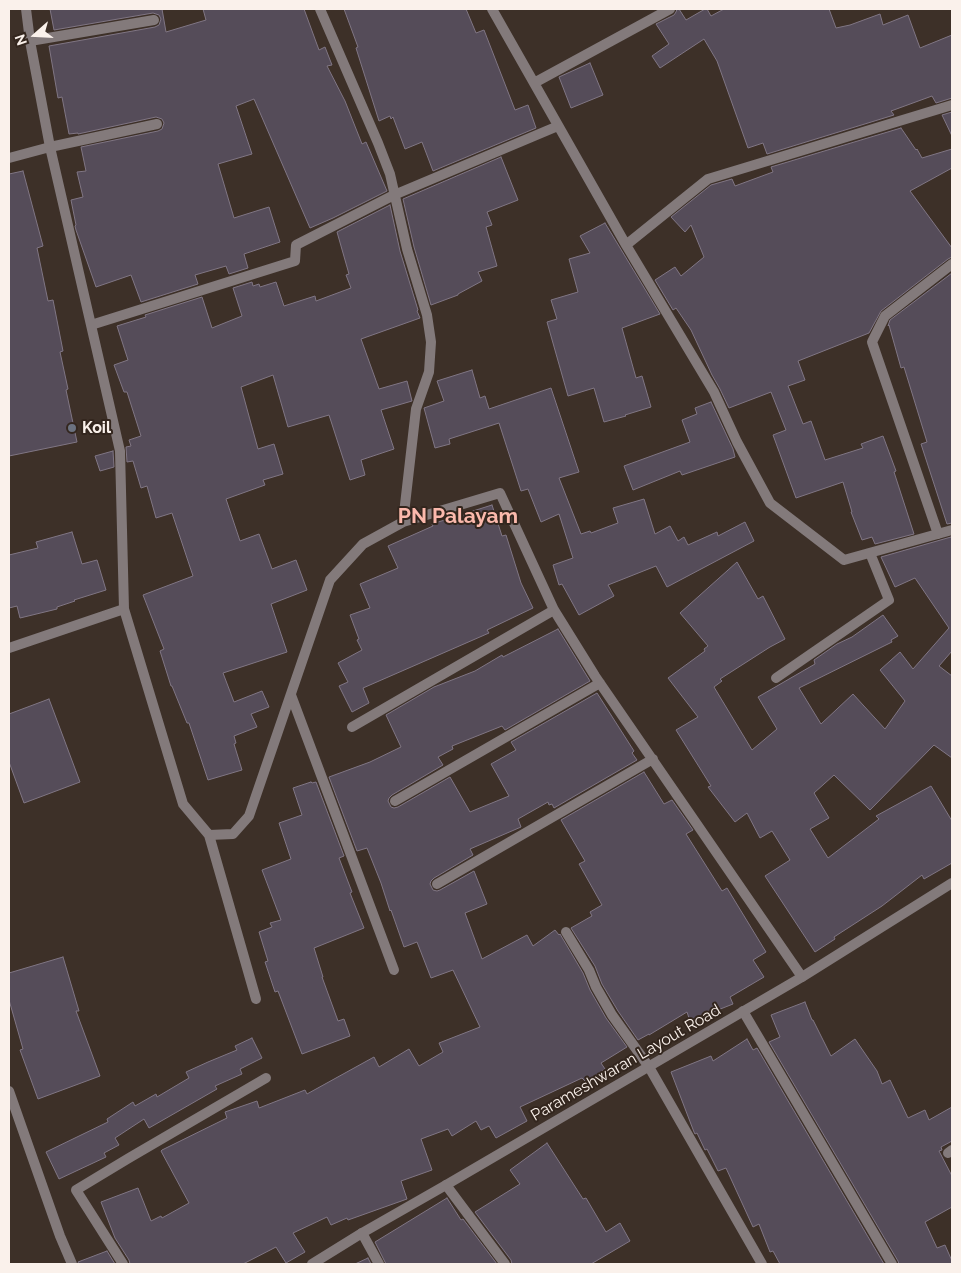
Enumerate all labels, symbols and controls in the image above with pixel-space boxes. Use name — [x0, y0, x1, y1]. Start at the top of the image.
north arrow — [10, 10, 60, 60]
text: N — [12, 32, 30, 48]
place label: Koil — [82, 418, 111, 438]
marker: Koil — [66, 422, 78, 434]
district label: PN Palayam — [398, 504, 518, 530]
street label: Parameshwaran Layout Road — [528, 1001, 724, 1125]

